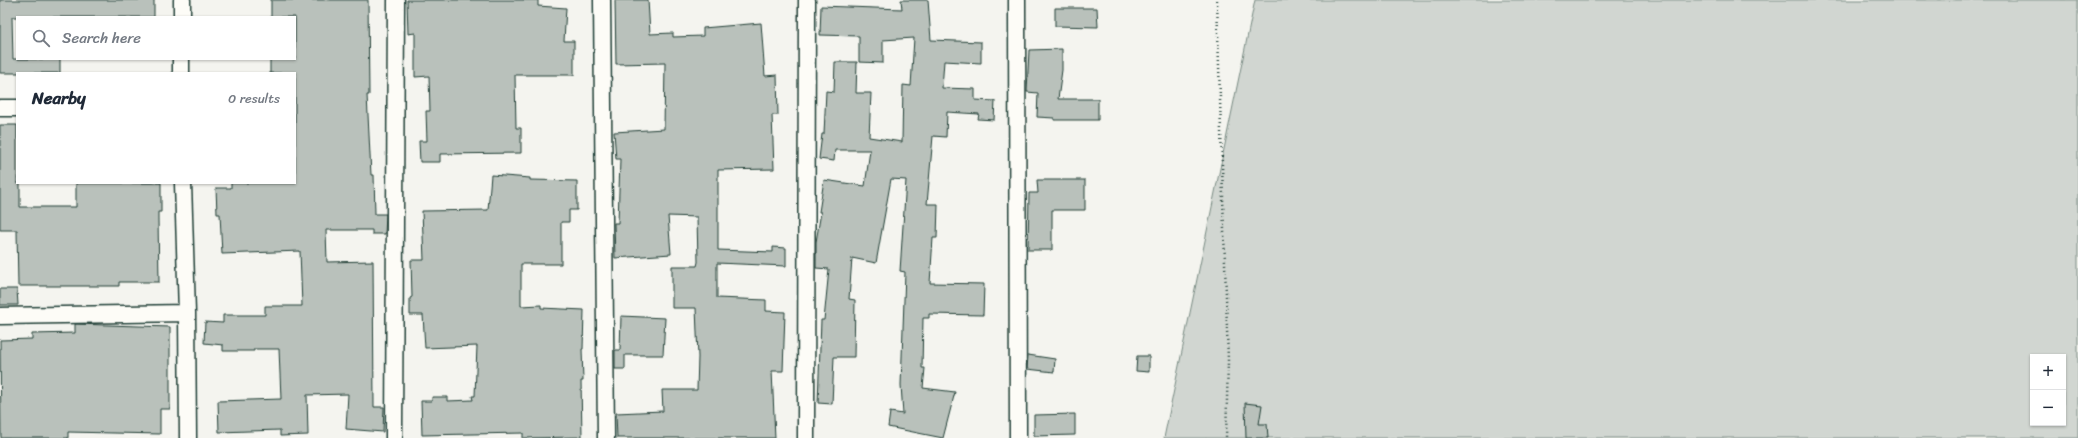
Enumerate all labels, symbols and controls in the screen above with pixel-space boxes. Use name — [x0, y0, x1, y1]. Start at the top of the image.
search box — [16, 16, 296, 60]
text: Search here — [62, 25, 141, 51]
icon: search — [30, 27, 52, 49]
text: Nearby — [32, 83, 86, 113]
text: 0 results — [228, 87, 280, 110]
map controls — [2030, 354, 2066, 426]
button: + — [2030, 354, 2066, 390]
button: − — [2030, 390, 2066, 426]

